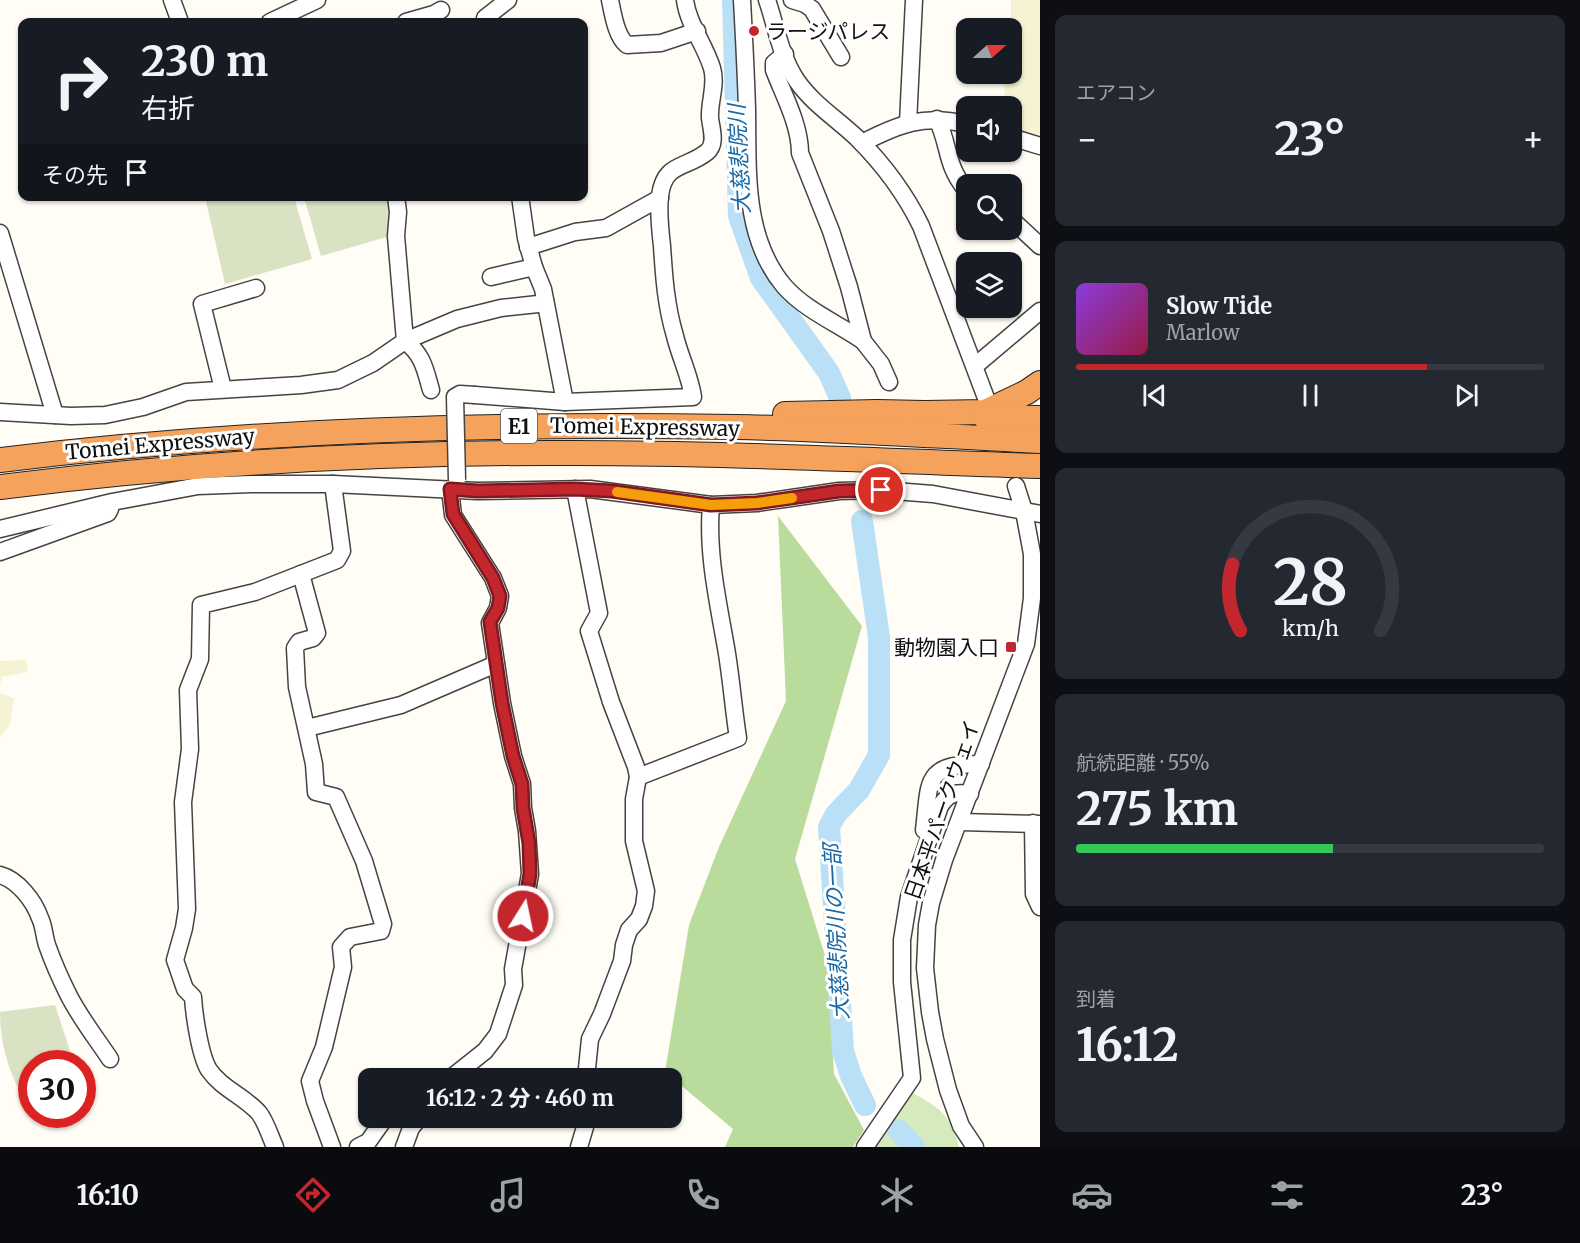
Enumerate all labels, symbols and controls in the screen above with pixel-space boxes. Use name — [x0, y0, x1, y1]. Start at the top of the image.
place label: ラージパレス — [766, 18, 890, 45]
north arrow — [956, 18, 1022, 84]
map controls — [956, 18, 1022, 318]
marker: ラージパレス — [747, 24, 761, 38]
text: 230 m — [141, 35, 268, 87]
icon: right — [42, 42, 120, 120]
text: エアコン — [1076, 80, 1156, 105]
text: 右折 — [141, 91, 195, 125]
button: sound — [956, 96, 1022, 162]
water label: 大慈悲院川 — [722, 101, 756, 215]
text: 23° — [1274, 111, 1346, 167]
text: − — [1076, 119, 1098, 160]
text: + — [1522, 119, 1544, 160]
icon: arrive — [120, 156, 153, 189]
text: その先 — [42, 161, 108, 189]
button: search — [956, 174, 1022, 240]
button: layers — [956, 252, 1022, 318]
text: Slow Tide — [1166, 292, 1272, 320]
text: Marlow — [1166, 320, 1240, 345]
icon: previous — [1138, 379, 1171, 412]
icon: pause — [1294, 379, 1327, 412]
icon: next — [1450, 379, 1483, 412]
road number: E1 — [501, 409, 537, 443]
street label: Tomei Expressway — [550, 412, 741, 442]
street label: Tomei Expressway — [64, 422, 257, 466]
pin — [855, 464, 906, 515]
icon: arrive — [864, 473, 897, 506]
text: 28 — [1273, 544, 1347, 622]
text: km/h — [1282, 615, 1338, 642]
place label: 動物園入口 — [894, 634, 999, 661]
marker: 動物園入口 — [1004, 640, 1018, 654]
street label: 日本平パークウェイ — [898, 716, 986, 904]
text: 航続距離 · 55% — [1076, 750, 1210, 775]
text: 275 km — [1076, 781, 1238, 837]
water label: 大慈悲院川の一部 — [817, 839, 855, 1021]
position arrow — [491, 884, 555, 948]
text: 到着 — [1076, 986, 1116, 1011]
text: 16:12 — [1076, 1017, 1179, 1073]
speed limit sign: 30 — [18, 1050, 96, 1128]
text: 16:12 · 2 分 · 460 m — [426, 1084, 614, 1112]
icon: directions — [292, 1174, 334, 1216]
icon: music — [487, 1174, 529, 1216]
icon: phone — [682, 1174, 724, 1216]
icon: climate — [876, 1174, 918, 1216]
icon: car — [1071, 1174, 1113, 1216]
icon: filters — [1266, 1174, 1308, 1216]
text: 16:10 — [76, 1178, 139, 1212]
text: 23° — [1461, 1178, 1504, 1212]

